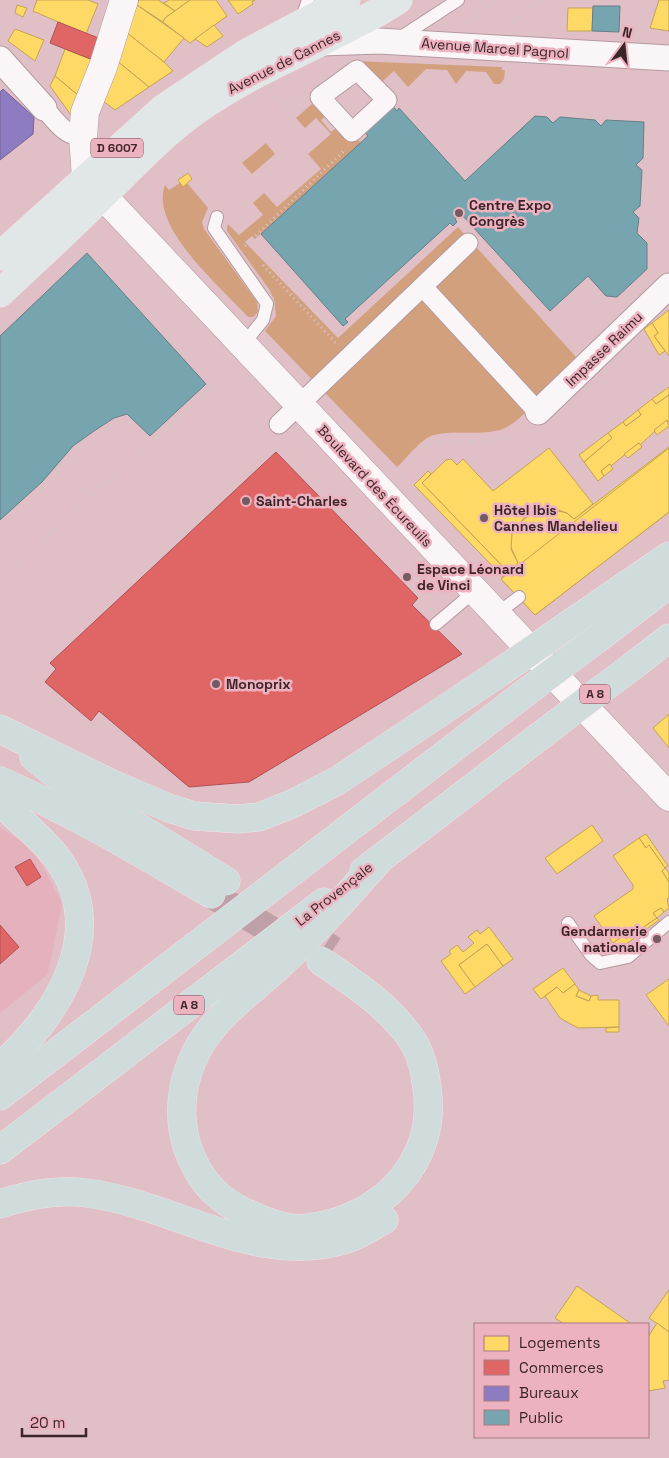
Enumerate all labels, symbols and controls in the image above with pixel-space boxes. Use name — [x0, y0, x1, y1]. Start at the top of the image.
north arrow — [599, 20, 649, 70]
text: N — [620, 23, 634, 42]
street label: Avenue de Cannes — [225, 26, 343, 98]
street label: Avenue Marcel Pagnol — [421, 34, 569, 62]
road number: D 6007 — [91, 138, 143, 158]
place label: Centre Expo Congrès — [469, 196, 551, 230]
marker: Centre Expo Congrès — [453, 207, 465, 219]
street label: Impasse Raimu — [562, 308, 646, 390]
street label: Boulevard des Écureuils — [314, 421, 436, 551]
place label: Saint-Charles — [256, 492, 347, 510]
marker: Saint-Charles — [240, 495, 252, 507]
place label: Hôtel Ibis Cannes Mandelieu — [494, 501, 618, 535]
marker: Hôtel Ibis Cannes Mandelieu — [478, 512, 490, 524]
place label: Espace Léonard de Vinci — [417, 560, 524, 594]
marker: Espace Léonard de Vinci — [401, 571, 413, 583]
place label: Monoprix — [226, 675, 291, 693]
marker: Monoprix — [210, 678, 222, 690]
road number: A 8 — [580, 684, 610, 704]
street label: La Provençale — [292, 858, 376, 930]
place label: Gendarmerie nationale — [561, 922, 647, 956]
marker: Gendarmerie nationale — [651, 933, 663, 945]
road number: A 8 — [174, 996, 204, 1014]
legend — [474, 1323, 649, 1438]
text: Logements — [519, 1333, 601, 1352]
text: Commerces — [519, 1358, 604, 1377]
text: Bureaux — [519, 1383, 579, 1402]
scale bar — [22, 1406, 86, 1438]
text: Public — [519, 1408, 563, 1427]
text: 20 m — [30, 1413, 65, 1432]

